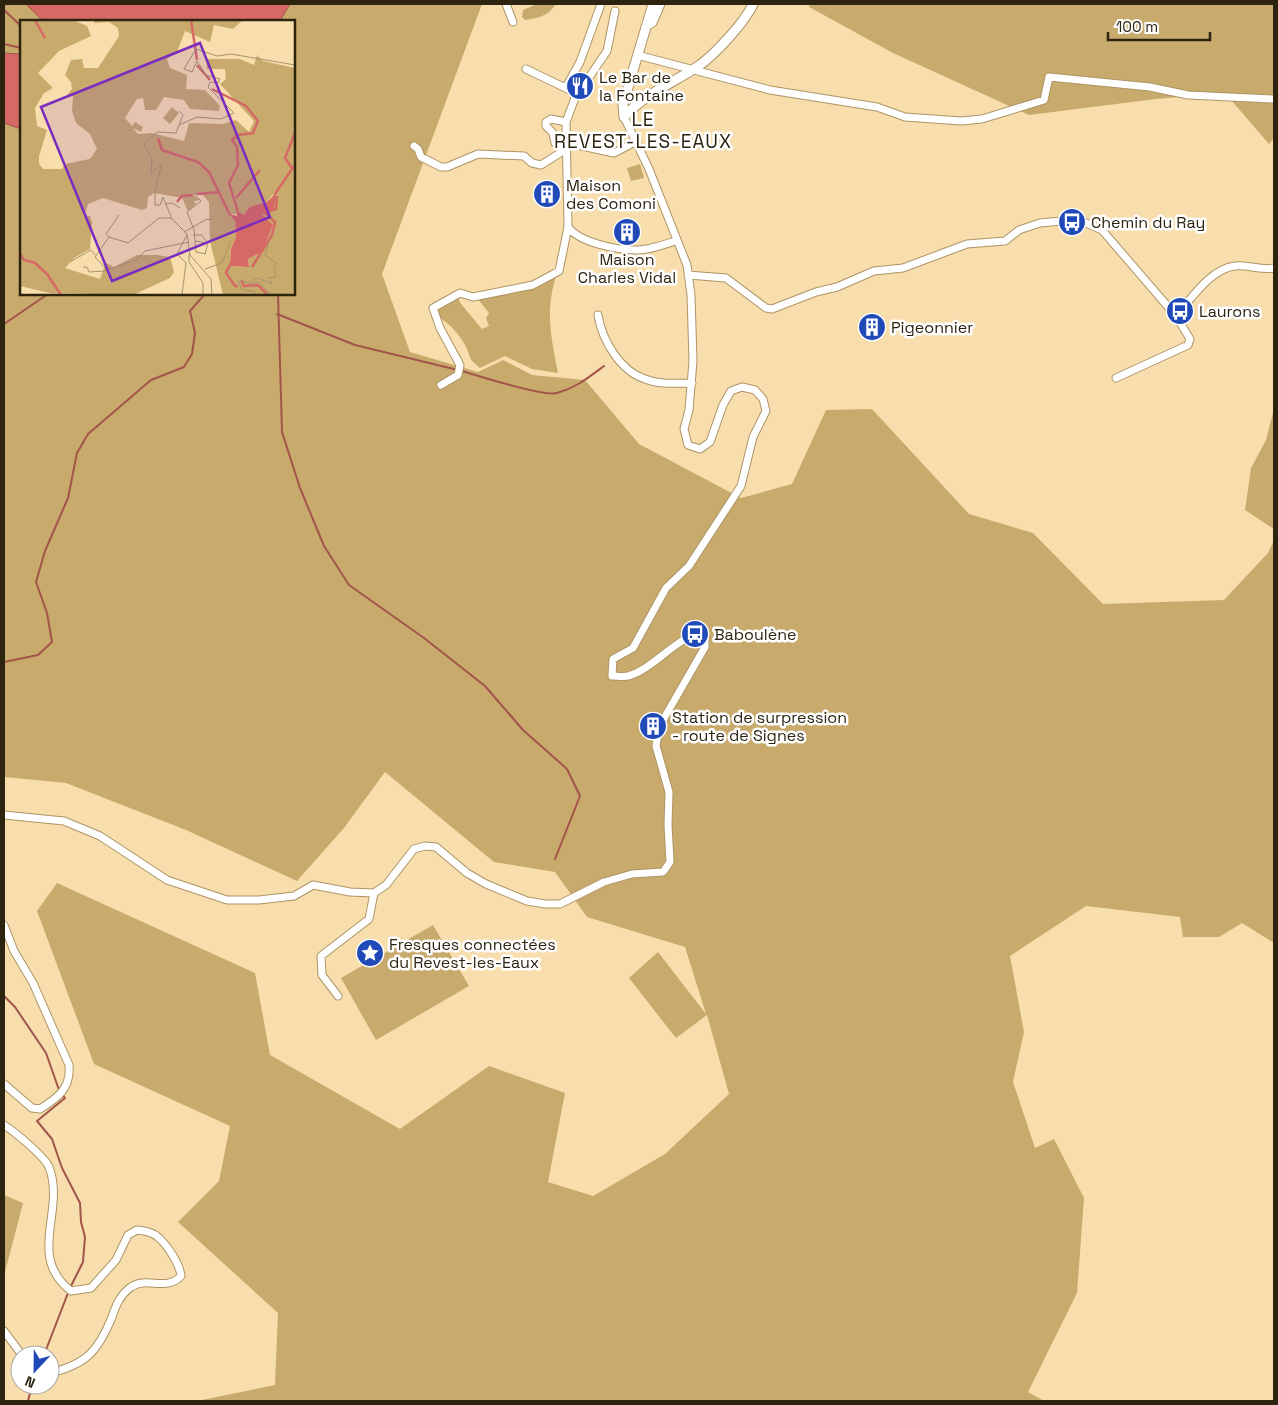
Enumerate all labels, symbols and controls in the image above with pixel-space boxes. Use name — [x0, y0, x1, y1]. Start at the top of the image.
scale bar — [1108, 10, 1210, 42]
text: 100 m — [1116, 17, 1158, 36]
inset map — [20, 20, 295, 295]
place label: Le Bar de la Fontaine — [599, 67, 684, 106]
restaurant icon: Le Bar de la Fontaine — [565, 71, 595, 101]
district label: LE REVEST-LES-EAUX — [554, 107, 732, 154]
place label: Maison des Comoni — [566, 175, 656, 214]
building icon: Maison des Comoni — [532, 179, 562, 209]
bus stop icon: Chemin du Ray — [1057, 207, 1087, 237]
place label: Chemin du Ray — [1091, 212, 1205, 233]
building icon: Maison Charles Vidal — [612, 217, 642, 247]
place label: Maison Charles Vidal — [578, 249, 676, 288]
bus stop icon: Laurons — [1165, 296, 1195, 326]
place label: Laurons — [1199, 301, 1260, 322]
building icon: Pigeonnier — [857, 312, 887, 342]
place label: Pigeonnier — [891, 317, 973, 338]
bus stop icon: Baboulène — [680, 619, 710, 649]
place label: Baboulène — [714, 624, 796, 645]
place label: Station de surpression - route de Signes — [672, 707, 847, 746]
building icon: Station de surpression - route de Signes — [638, 711, 668, 741]
place label: Fresques connectées du Revest-les-Eaux — [389, 934, 556, 973]
place icon: Fresques connectées du Revest-les-Eaux — [355, 938, 385, 968]
north arrow — [10, 1345, 60, 1395]
text: N — [22, 1372, 38, 1392]

